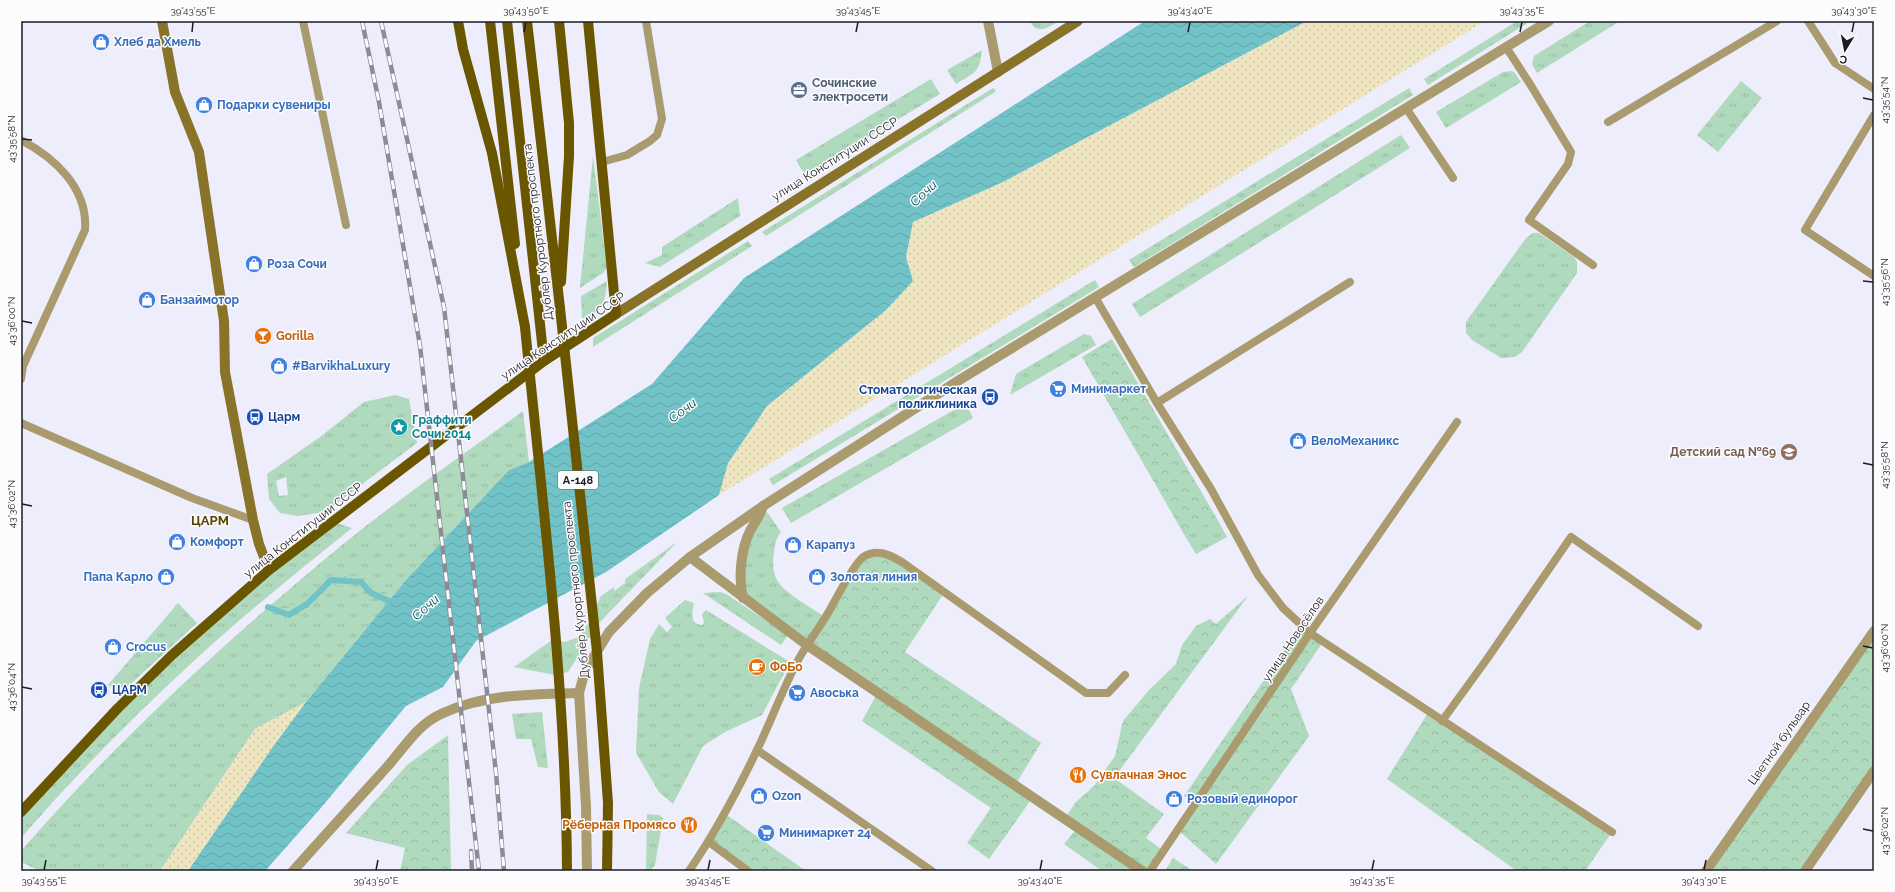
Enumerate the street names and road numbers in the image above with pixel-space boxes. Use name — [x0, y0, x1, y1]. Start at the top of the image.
street label: улица Конституции СССР — [769, 114, 901, 204]
street label: Дублёр Курортного проспекта — [520, 143, 556, 321]
street label: улица Конституции СССР — [498, 289, 628, 383]
road number: А-148 — [558, 471, 598, 489]
street label: улица Конституции СССР — [241, 479, 365, 581]
street label: Дублёр Курортного проспекта — [560, 501, 592, 679]
street label: улица Новосёлов — [1259, 593, 1327, 685]
street label: Цветной бульвар — [1745, 698, 1813, 788]

